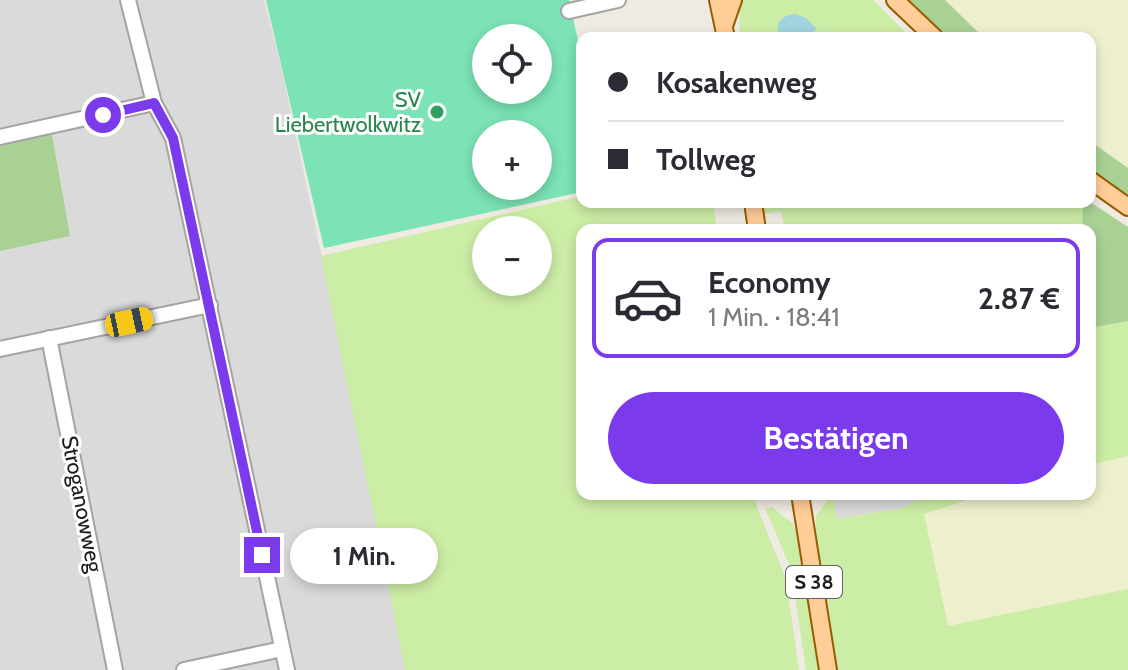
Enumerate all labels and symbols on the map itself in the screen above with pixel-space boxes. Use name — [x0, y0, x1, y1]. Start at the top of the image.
place label: SV Liebertwolkwitz — [275, 86, 422, 138]
route start — [85, 97, 121, 133]
marker: SV Liebertwolkwitz — [428, 103, 446, 121]
car — [103, 305, 155, 339]
street label: Stroganowweg — [56, 433, 109, 576]
callout: 1 Min. — [290, 527, 438, 583]
route end — [244, 537, 280, 573]
road number: S 38 — [786, 566, 842, 598]

